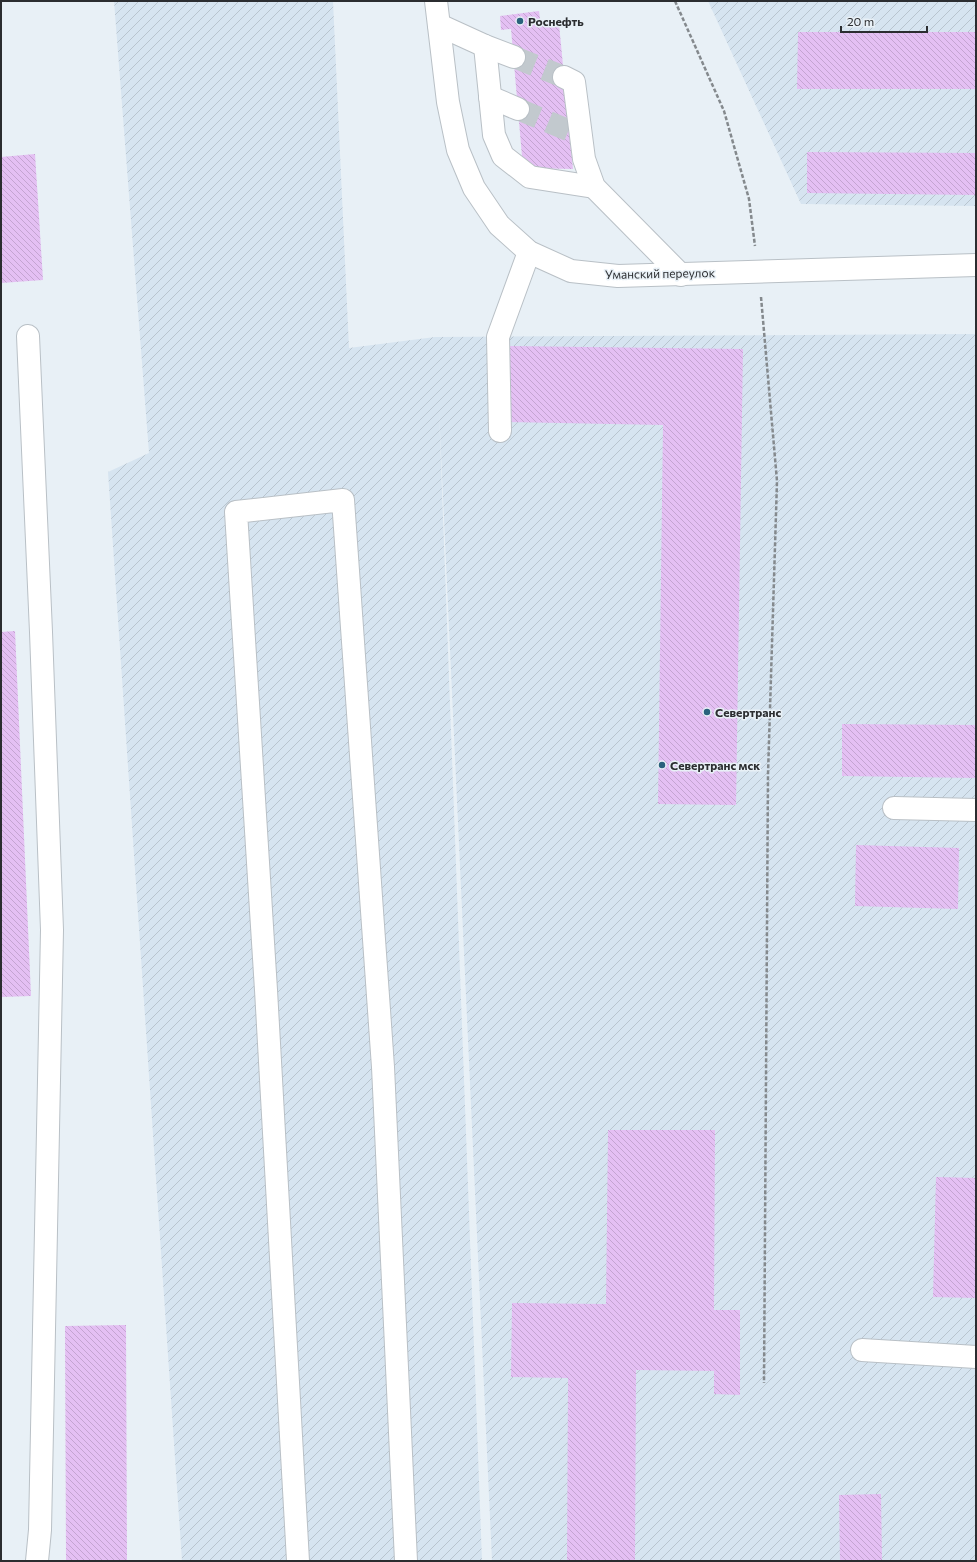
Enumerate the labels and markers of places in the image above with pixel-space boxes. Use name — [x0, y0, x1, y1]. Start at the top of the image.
place label: Роснефть — [528, 14, 584, 28]
marker: Роснефть — [515, 16, 525, 26]
place label: Севертранс — [715, 705, 781, 719]
marker: Севертранс — [702, 707, 712, 717]
place label: Севертранс мск — [670, 758, 760, 772]
marker: Севертранс мск — [657, 760, 667, 770]

